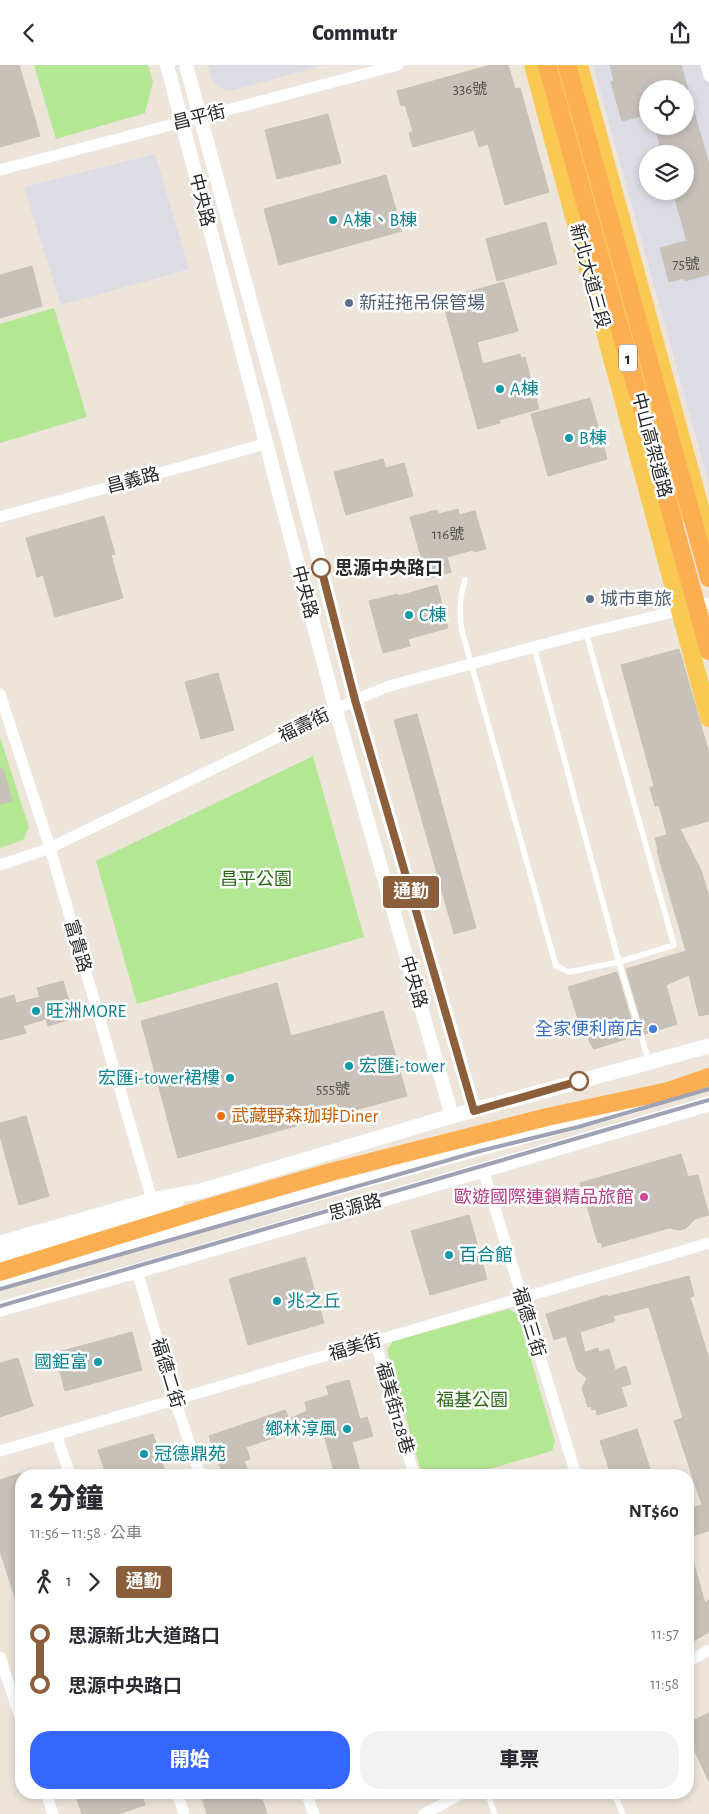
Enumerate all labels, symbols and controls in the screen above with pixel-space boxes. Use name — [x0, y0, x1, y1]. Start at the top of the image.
icon: back — [15, 19, 43, 47]
icon: share — [666, 19, 694, 47]
text: Commutr — [312, 22, 397, 44]
map controls — [639, 80, 694, 200]
button: locate — [639, 80, 694, 135]
house number: 336號 — [453, 81, 487, 97]
street label: 昌平街 — [170, 101, 228, 133]
button: layers — [639, 145, 694, 200]
street label: 中央路 — [186, 171, 218, 229]
place label: A棟、B棟 — [343, 210, 417, 230]
marker: A棟、B棟 — [327, 214, 339, 226]
street label: 新北大道三段 — [566, 221, 614, 331]
house number: 75號 — [672, 256, 700, 272]
place label: 新莊拖吊保管場 — [359, 293, 485, 313]
marker: 新莊拖吊保管場 — [343, 297, 355, 309]
road number: 1 — [619, 345, 637, 371]
place label: A棟 — [510, 379, 538, 399]
marker: A棟 — [494, 383, 506, 395]
street label: 中山高架道路 — [628, 390, 676, 500]
place label: B棟 — [579, 428, 607, 448]
marker: B棟 — [563, 432, 575, 444]
street label: 昌義路 — [104, 463, 162, 497]
house number: 116號 — [432, 526, 464, 542]
marker: 思源中央路口 — [311, 558, 331, 578]
place label: 思源中央路口 — [335, 558, 443, 578]
street label: 中央路 — [288, 563, 322, 621]
place label: 城市車旅 — [600, 589, 672, 609]
marker: 城市車旅 — [584, 593, 596, 605]
place label: C棟 — [419, 605, 446, 625]
marker: C棟 — [403, 609, 415, 621]
street label: 福壽街 — [275, 704, 333, 746]
park label: 昌平公園 — [220, 870, 292, 889]
line badge: 通勤 — [388, 876, 434, 908]
text: 通勤 — [393, 883, 429, 901]
street label: 富貴路 — [61, 917, 95, 975]
street label: 中央路 — [397, 953, 431, 1011]
place label: 旺洲MORE — [46, 1001, 127, 1021]
marker: 旺洲MORE — [30, 1005, 42, 1017]
place label: 全家便利商店 — [535, 1019, 643, 1039]
marker: 全家便利商店 — [647, 1023, 659, 1035]
place label: 宏匯i-tower — [359, 1056, 445, 1076]
marker: 宏匯i-tower — [343, 1060, 355, 1072]
place label: 宏匯i-tower裙樓 — [98, 1068, 220, 1088]
unlabelled marker — [569, 1071, 589, 1091]
marker: 宏匯i-tower裙樓 — [224, 1072, 236, 1084]
house number: 555號 — [316, 1081, 350, 1097]
place label: 武藏野森珈琲Diner — [231, 1106, 379, 1126]
marker: 武藏野森珈琲Diner — [215, 1110, 227, 1122]
place label: 歐遊國際連鎖精品旅館 — [454, 1187, 634, 1207]
street label: 思源路 — [326, 1190, 384, 1224]
marker: 歐遊國際連鎖精品旅館 — [638, 1191, 650, 1203]
place label: 百合館 — [459, 1245, 513, 1265]
marker: 百合館 — [443, 1249, 455, 1261]
street label: 福德三街 — [509, 1285, 549, 1359]
place label: 兆之丘 — [287, 1291, 341, 1311]
marker: 兆之丘 — [271, 1295, 283, 1307]
street label: 福美街 — [326, 1330, 384, 1364]
street label: 福德二街 — [148, 1336, 188, 1410]
place label: 國鉅富 — [34, 1352, 88, 1372]
marker: 國鉅富 — [92, 1356, 104, 1368]
street label: 福美街128巷 — [372, 1360, 418, 1456]
park label: 福基公園 — [436, 1391, 508, 1410]
place label: 鄉林淳風 — [265, 1419, 337, 1439]
marker: 鄉林淳風 — [341, 1423, 353, 1435]
place label: 冠德鼎苑 — [154, 1444, 226, 1464]
marker: 冠德鼎苑 — [138, 1448, 150, 1460]
text: 2 分鐘 — [30, 1486, 103, 1514]
text: NT$60 — [629, 1502, 679, 1521]
text: 11:56 – 11:58 · 公車 — [30, 1525, 142, 1541]
icon: walk — [30, 1568, 58, 1596]
icon: forward — [80, 1568, 108, 1596]
text: 1 — [66, 1573, 72, 1589]
text: 通勤 — [126, 1573, 162, 1591]
text: 11:57 — [651, 1626, 679, 1642]
text: 思源新北大道路口 — [68, 1627, 220, 1646]
text: 11:58 — [650, 1676, 679, 1692]
text: 思源中央路口 — [68, 1677, 182, 1696]
button: 開始 — [30, 1731, 350, 1789]
button: 車票 — [360, 1731, 679, 1789]

